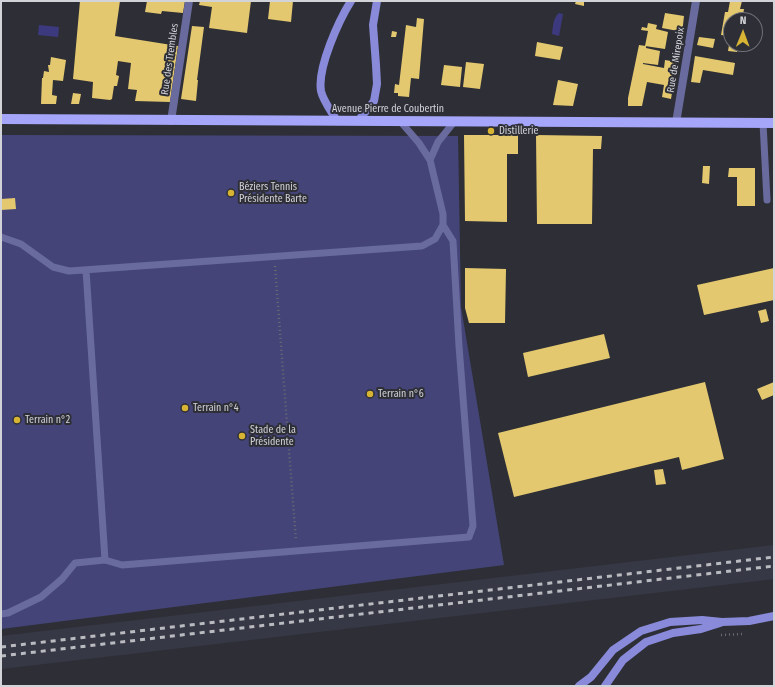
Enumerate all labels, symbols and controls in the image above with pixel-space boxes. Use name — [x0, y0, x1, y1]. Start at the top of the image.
north arrow — [723, 12, 763, 52]
text: N — [740, 14, 747, 27]
street label: Rue des Trembles — [159, 22, 181, 96]
street label: Rue de Mirepoix — [665, 27, 687, 93]
street label: Avenue Pierre de Coubertin — [332, 103, 444, 115]
place label: Distillerie — [499, 125, 539, 137]
marker: Distillerie — [486, 126, 496, 136]
place label: Béziers Tennis Présidente Barte — [239, 181, 307, 204]
marker: Béziers Tennis Présidente Barte — [226, 188, 236, 198]
place label: Terrain n°6 — [378, 388, 424, 400]
marker: Terrain n°6 — [365, 389, 375, 399]
place label: Terrain n°4 — [193, 402, 239, 414]
marker: Terrain n°4 — [180, 403, 190, 413]
place label: Terrain n°2 — [25, 414, 70, 426]
marker: Terrain n°2 — [12, 415, 22, 425]
place label: Stade de la Présidente — [250, 424, 296, 448]
marker: Stade de la Présidente — [237, 431, 247, 441]

